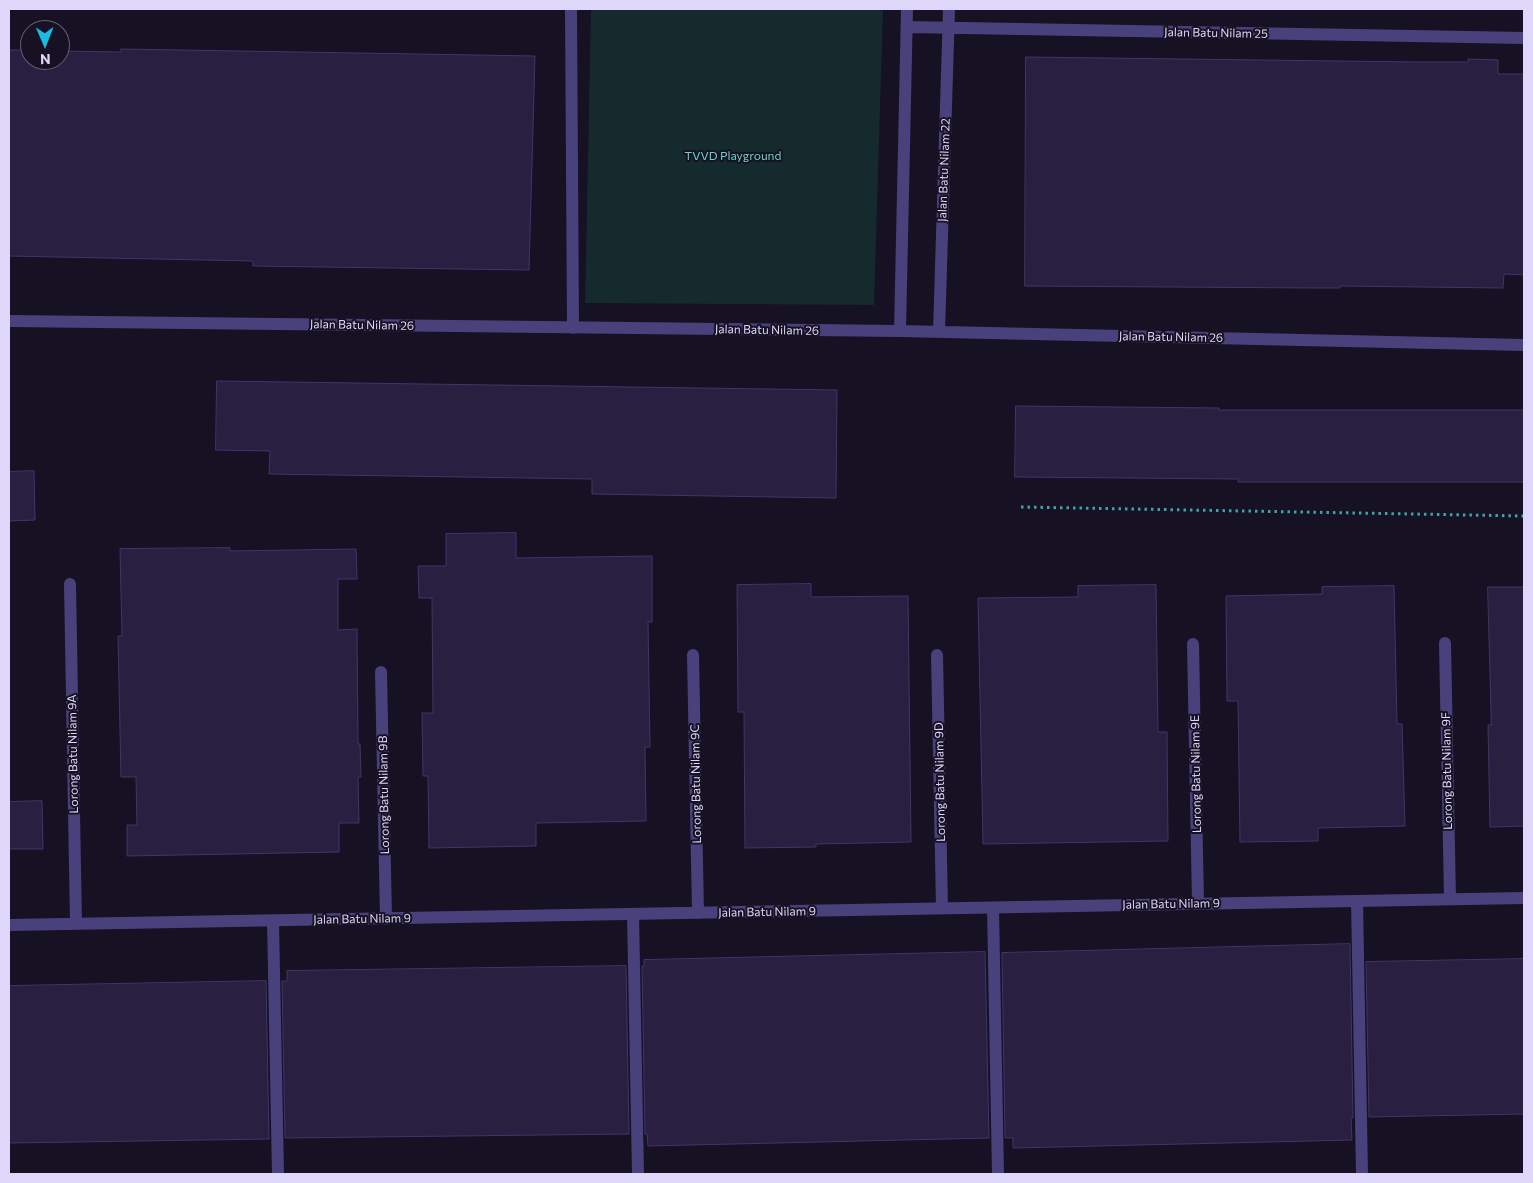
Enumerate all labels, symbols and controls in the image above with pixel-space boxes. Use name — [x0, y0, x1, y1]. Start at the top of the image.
north arrow — [20, 20, 70, 70]
street label: Jalan Batu Nilam 25 — [1164, 25, 1268, 41]
text: N — [40, 51, 51, 68]
street label: Jalan Batu Nilam 22 — [935, 118, 953, 222]
park label: TVVD Playground — [685, 149, 781, 163]
street label: Jalan Batu Nilam 26 — [310, 317, 414, 333]
street label: Jalan Batu Nilam 26 — [715, 322, 819, 338]
street label: Jalan Batu Nilam 26 — [1119, 329, 1223, 345]
street label: Lorong Batu Nilam 9A — [65, 694, 81, 814]
street label: Lorong Batu Nilam 9F — [1439, 712, 1455, 830]
street label: Lorong Batu Nilam 9E — [1188, 715, 1204, 833]
street label: Lorong Batu Nilam 9D — [932, 722, 948, 842]
street label: Lorong Batu Nilam 9C — [688, 724, 704, 844]
street label: Lorong Batu Nilam 9B — [376, 736, 392, 854]
street label: Jalan Batu Nilam 9 — [1122, 896, 1220, 912]
street label: Jalan Batu Nilam 9 — [718, 904, 816, 920]
street label: Jalan Batu Nilam 9 — [313, 911, 411, 927]

